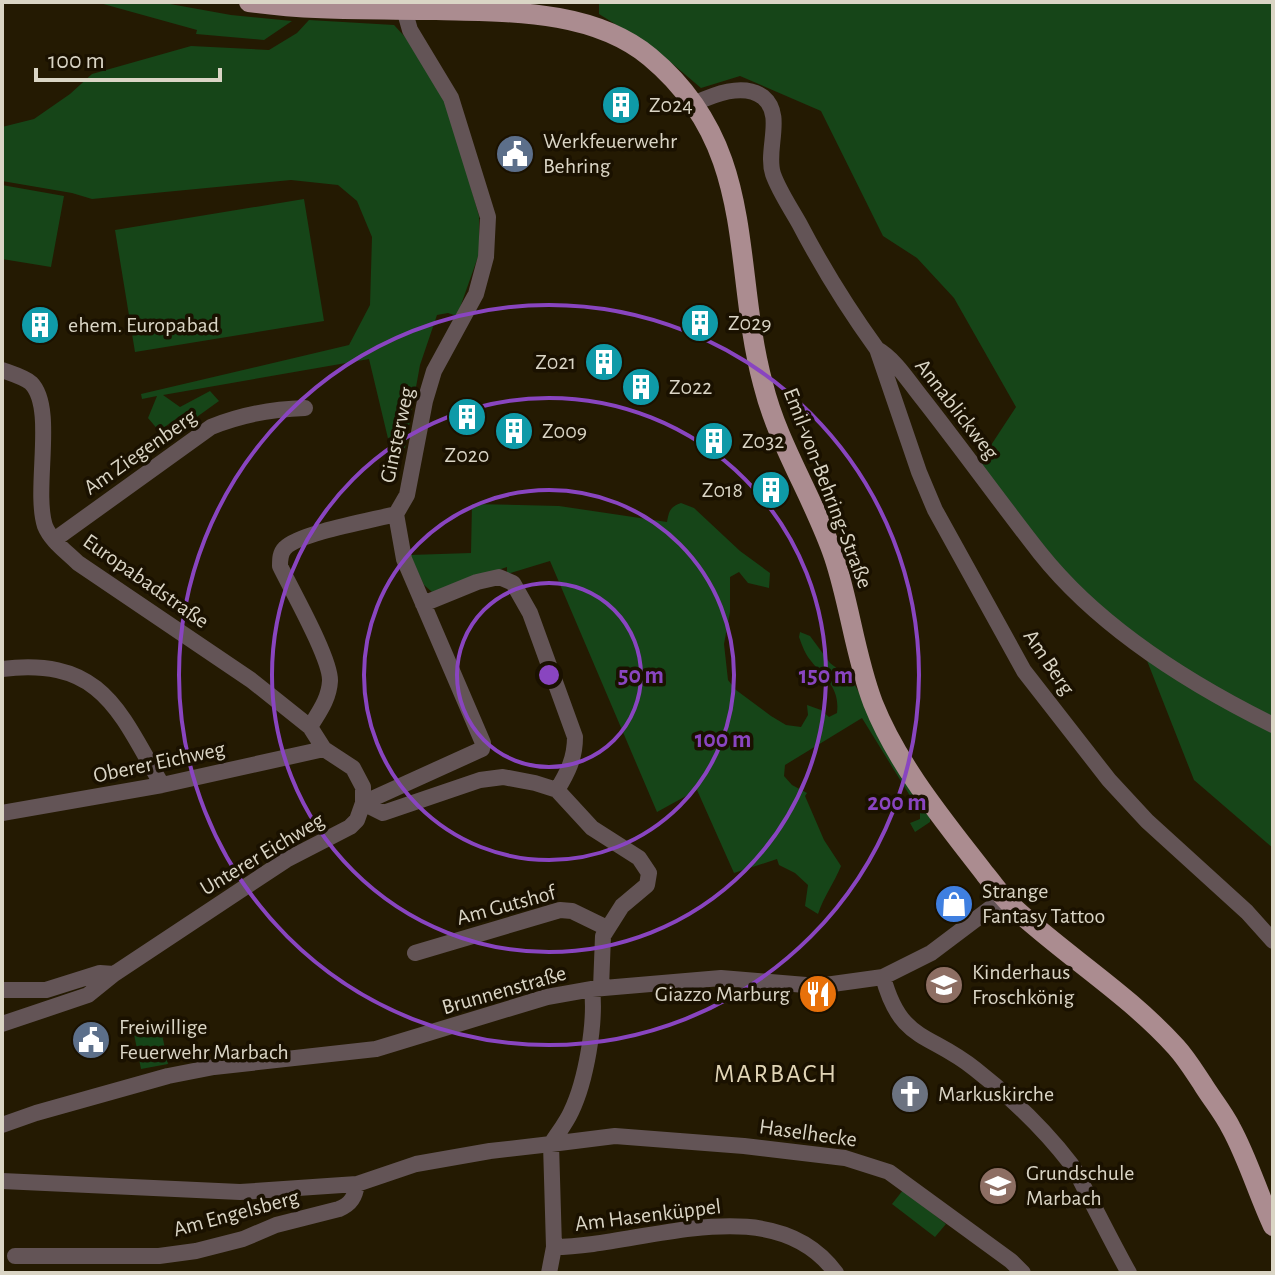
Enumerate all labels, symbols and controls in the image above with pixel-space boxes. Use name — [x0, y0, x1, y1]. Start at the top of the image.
scale bar — [36, 32, 220, 82]
text: 100 m — [48, 49, 105, 73]
building icon: Z024 — [600, 84, 642, 126]
place label: Z024 — [649, 94, 693, 116]
place label: Werkfeuerwehr Behring — [543, 130, 677, 177]
public building icon: Werkfeuerwehr Behring — [494, 133, 536, 175]
building icon: Z029 — [679, 302, 721, 344]
building icon: ehem. Europabad — [19, 304, 61, 346]
place label: Z029 — [728, 312, 772, 334]
place label: ehem. Europabad — [68, 314, 219, 336]
building icon: Z021 — [583, 341, 625, 383]
place label: Z021 — [535, 351, 576, 373]
street label: Annablickweg — [911, 355, 1003, 464]
building icon: Z022 — [620, 366, 662, 408]
place label: Z022 — [669, 376, 712, 398]
street label: Ginsterweg — [376, 385, 418, 485]
street label: Emil-von-Behring-Straße — [780, 385, 876, 591]
building icon: Z020 — [446, 396, 488, 438]
street label: Am Ziegenberg — [80, 405, 201, 499]
building icon: Z009 — [493, 410, 535, 452]
place label: Z009 — [542, 420, 587, 442]
building icon: Z032 — [693, 420, 735, 462]
place label: Z032 — [742, 430, 784, 452]
place label: Z020 — [445, 444, 489, 466]
building icon: Z018 — [750, 469, 792, 511]
place label: Z018 — [702, 479, 743, 501]
street label: Europabadstraße — [79, 530, 213, 632]
street label: Am Berg — [1019, 625, 1079, 699]
centre of rings — [535, 661, 563, 689]
text: 50 m — [618, 664, 664, 688]
text: 150 m — [799, 664, 853, 688]
text: 100 m — [695, 728, 751, 752]
street label: Oberer Eichweg — [91, 737, 227, 787]
text: 200 m — [867, 791, 927, 815]
street label: Unterer Eichweg — [196, 808, 328, 900]
place label: Strange Fantasy Tattoo — [982, 880, 1105, 927]
street label: Am Gutshof — [454, 881, 559, 929]
shop icon: Strange Fantasy Tattoo — [933, 883, 975, 925]
place label: Kinderhaus Froschkönig — [972, 961, 1075, 1008]
street label: Brunnenstraße — [439, 962, 569, 1018]
school or university icon: Kinderhaus Froschkönig — [923, 964, 965, 1006]
restaurant icon: Giazzo Marburg — [797, 973, 839, 1015]
place label: Giazzo Marburg — [655, 983, 790, 1005]
place label: Freiwillige Feuerwehr Marbach — [119, 1016, 289, 1063]
public building icon: Freiwillige Feuerwehr Marbach — [70, 1019, 112, 1061]
district label: MARBACH — [714, 1061, 838, 1087]
church icon: Markuskirche — [889, 1073, 931, 1115]
place label: Markuskirche — [938, 1083, 1054, 1105]
street label: Haselhecke — [758, 1115, 858, 1151]
place label: Grundschule Marbach — [1026, 1162, 1134, 1209]
school or university icon: Grundschule Marbach — [977, 1165, 1019, 1207]
street label: Am Engelsberg — [171, 1186, 301, 1240]
street label: Am Hasenküppel — [574, 1195, 722, 1235]

